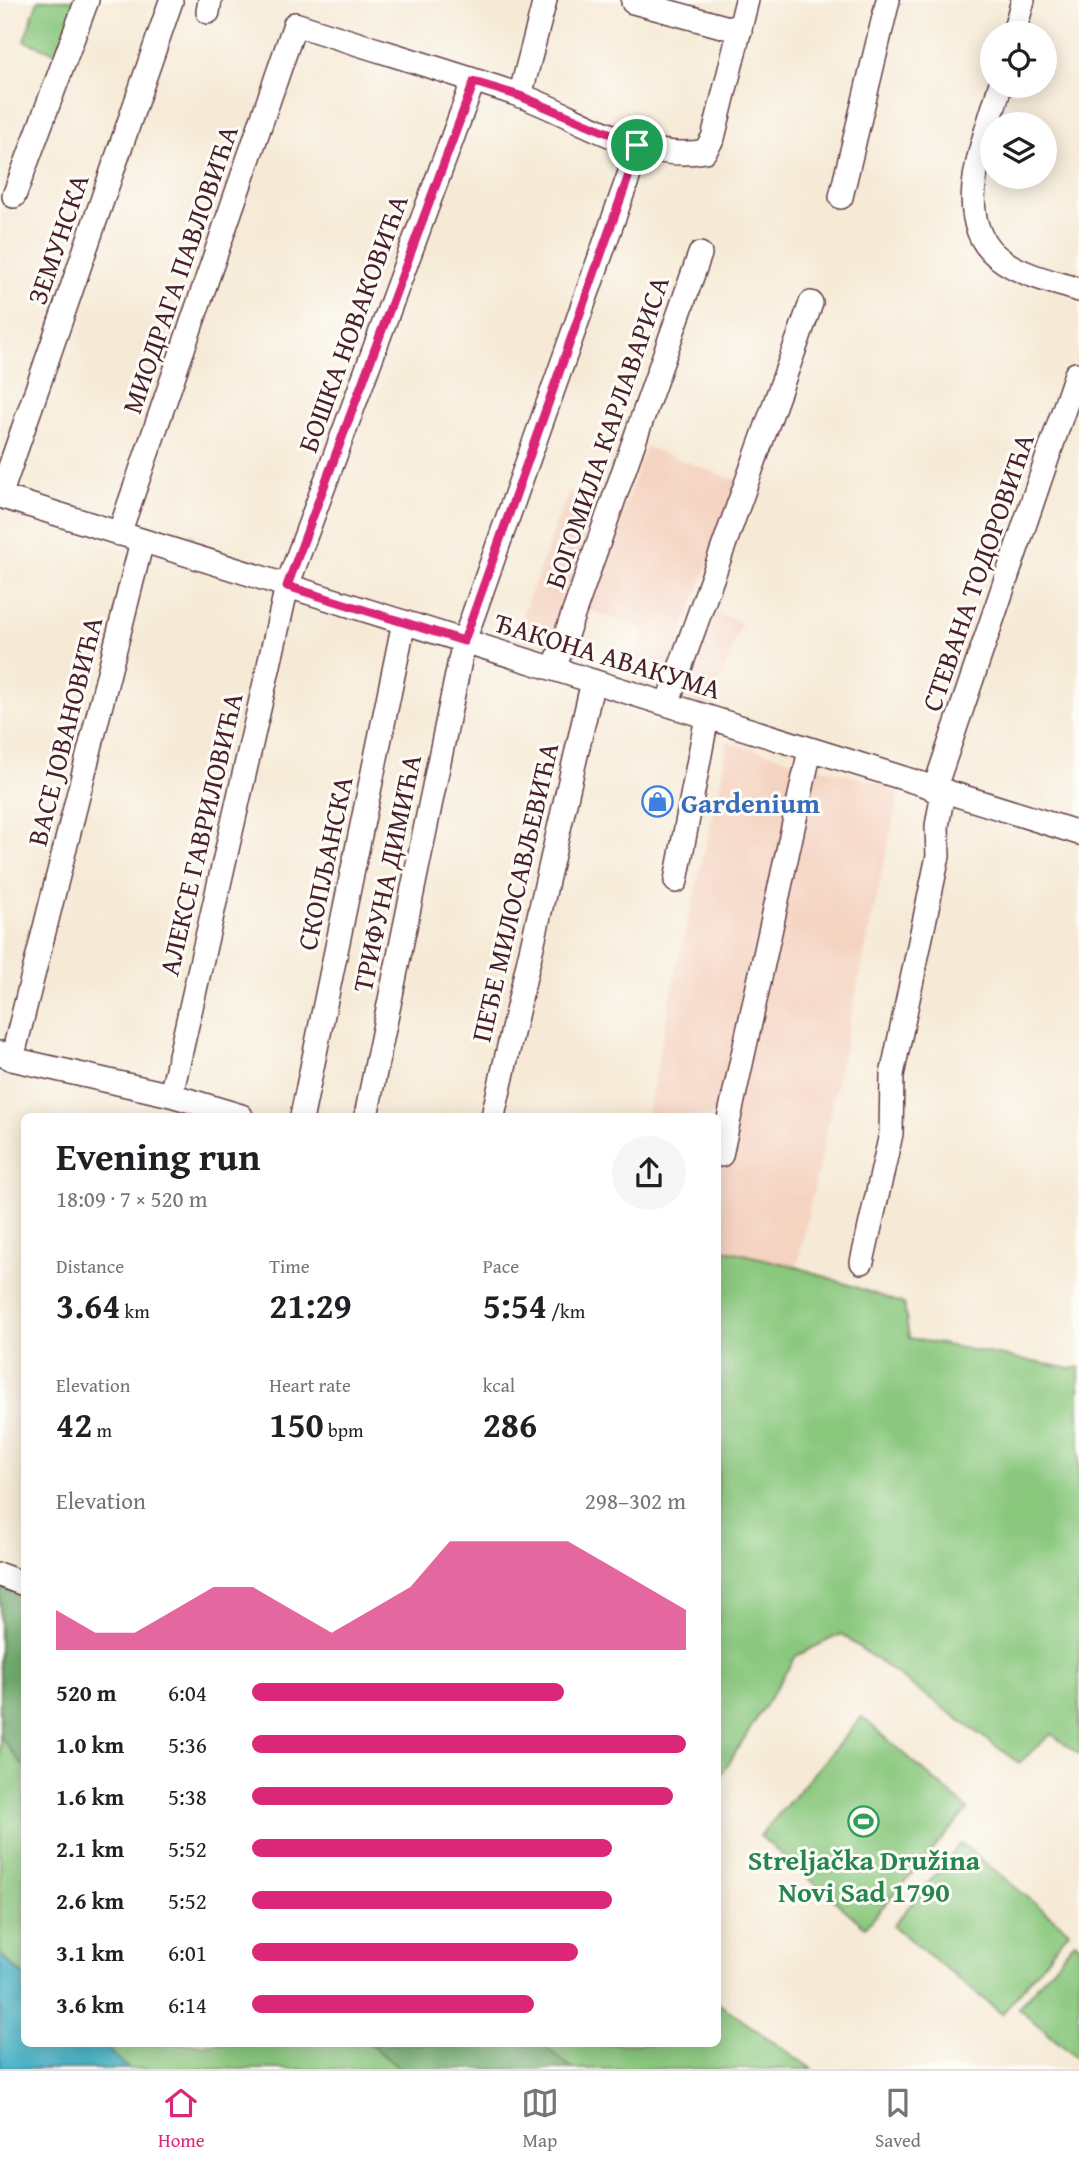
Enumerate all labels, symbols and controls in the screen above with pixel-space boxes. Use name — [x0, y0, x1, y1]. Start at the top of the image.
map controls — [980, 21, 1057, 189]
button: locate — [980, 21, 1057, 98]
button: layers — [980, 112, 1057, 189]
pin — [607, 115, 667, 175]
street label: МИОДРАГА ПАВЛОВИЋА — [110, 119, 248, 419]
icon: arrive — [618, 126, 656, 164]
street label: ЗЕМУНСКА — [16, 168, 98, 310]
street label: БОШКА НОВАКОВИЋА — [286, 188, 418, 458]
street label: БОГОМИЛА КАРЛАВАРИСА — [533, 270, 679, 594]
street label: СТЕВАНА ТОДОРОВИЋА — [910, 427, 1044, 716]
street label: ЂАКОНА АВАКУМА — [490, 601, 726, 709]
street label: ВАСЕ ЈОВАНОВИЋА — [16, 612, 112, 850]
street label: АЛЕКСЕ ГАВРИЛОВИЋА — [148, 689, 252, 979]
street label: ПЕЂЕ МИЛОСАВЉЕВИЋА — [460, 738, 568, 1046]
street label: ТРИФУНА ДИМИЋА — [341, 751, 431, 995]
street label: СКОПЉАНСКА — [286, 772, 362, 954]
place label: Gardenium — [681, 782, 820, 823]
shop icon: Gardenium — [641, 785, 675, 819]
text: Evening run — [56, 1128, 260, 1184]
button: share — [612, 1136, 686, 1210]
text: 18:09 · 7 × 520 m — [56, 1182, 208, 1215]
text: Distance — [56, 1252, 124, 1280]
text: Time — [269, 1252, 310, 1280]
text: Pace — [483, 1252, 519, 1280]
text: 3.64 — [56, 1280, 120, 1331]
text: 21:29 — [269, 1280, 352, 1331]
text: 5:54 — [483, 1280, 547, 1331]
text: km — [120, 1297, 150, 1325]
text: /km — [547, 1297, 585, 1325]
text: Elevation — [56, 1371, 130, 1399]
text: Heart rate — [269, 1371, 351, 1399]
text: kcal — [483, 1371, 515, 1399]
text: 42 — [56, 1399, 92, 1450]
text: 150 — [269, 1399, 324, 1450]
text: 286 — [483, 1399, 537, 1450]
text: m — [92, 1416, 112, 1444]
text: bpm — [324, 1416, 364, 1444]
text: Elevation — [56, 1484, 146, 1517]
text: 298–302 m — [585, 1484, 686, 1517]
text: 520 m — [56, 1676, 117, 1709]
text: 6:04 — [168, 1676, 207, 1709]
text: 1.0 km — [56, 1728, 124, 1761]
text: 5:36 — [168, 1728, 207, 1761]
text: 1.6 km — [56, 1780, 124, 1813]
text: 5:38 — [168, 1780, 207, 1813]
sports icon: Streljačka Družina Novi Sad 1790 — [847, 1805, 881, 1839]
text: 2.1 km — [56, 1832, 124, 1865]
text: 5:52 — [168, 1832, 207, 1865]
place label: Streljačka Družina Novi Sad 1790 — [748, 1839, 981, 1912]
text: 2.6 km — [56, 1884, 124, 1917]
text: 5:52 — [168, 1884, 207, 1917]
text: 3.1 km — [56, 1936, 124, 1969]
text: 6:01 — [168, 1936, 207, 1969]
text: 3.6 km — [56, 1988, 124, 2021]
text: 6:14 — [168, 1988, 207, 2021]
tab: Home — [158, 2084, 205, 2154]
tab: Map — [521, 2084, 559, 2154]
tab: Saved — [875, 2084, 921, 2154]

